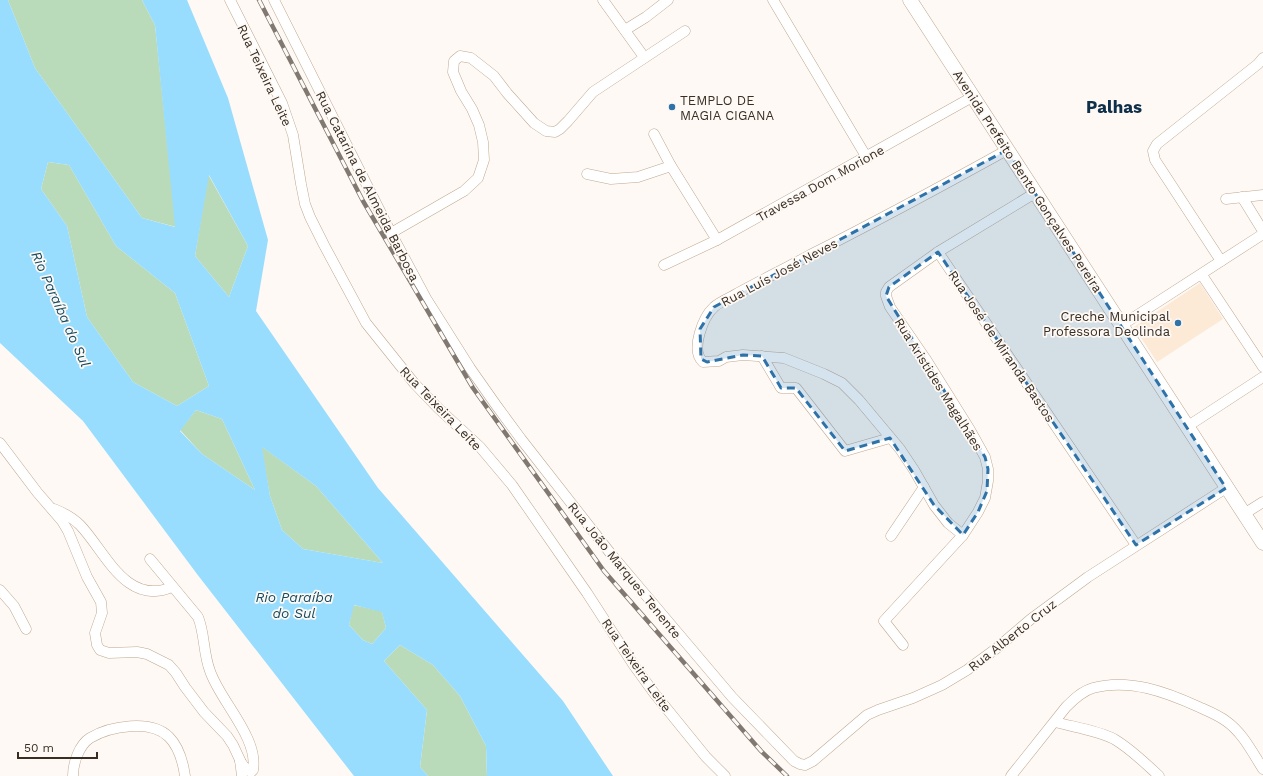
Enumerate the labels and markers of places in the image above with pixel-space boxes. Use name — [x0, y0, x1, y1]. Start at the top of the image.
place label: TEMPLO DE MAGIA CIGANA — [680, 93, 774, 123]
marker: TEMPLO DE MAGIA CIGANA — [667, 102, 677, 112]
place label: Creche Municipal Professora Deolinda — [1043, 309, 1171, 339]
marker: Creche Municipal Professora Deolinda — [1173, 318, 1183, 328]

